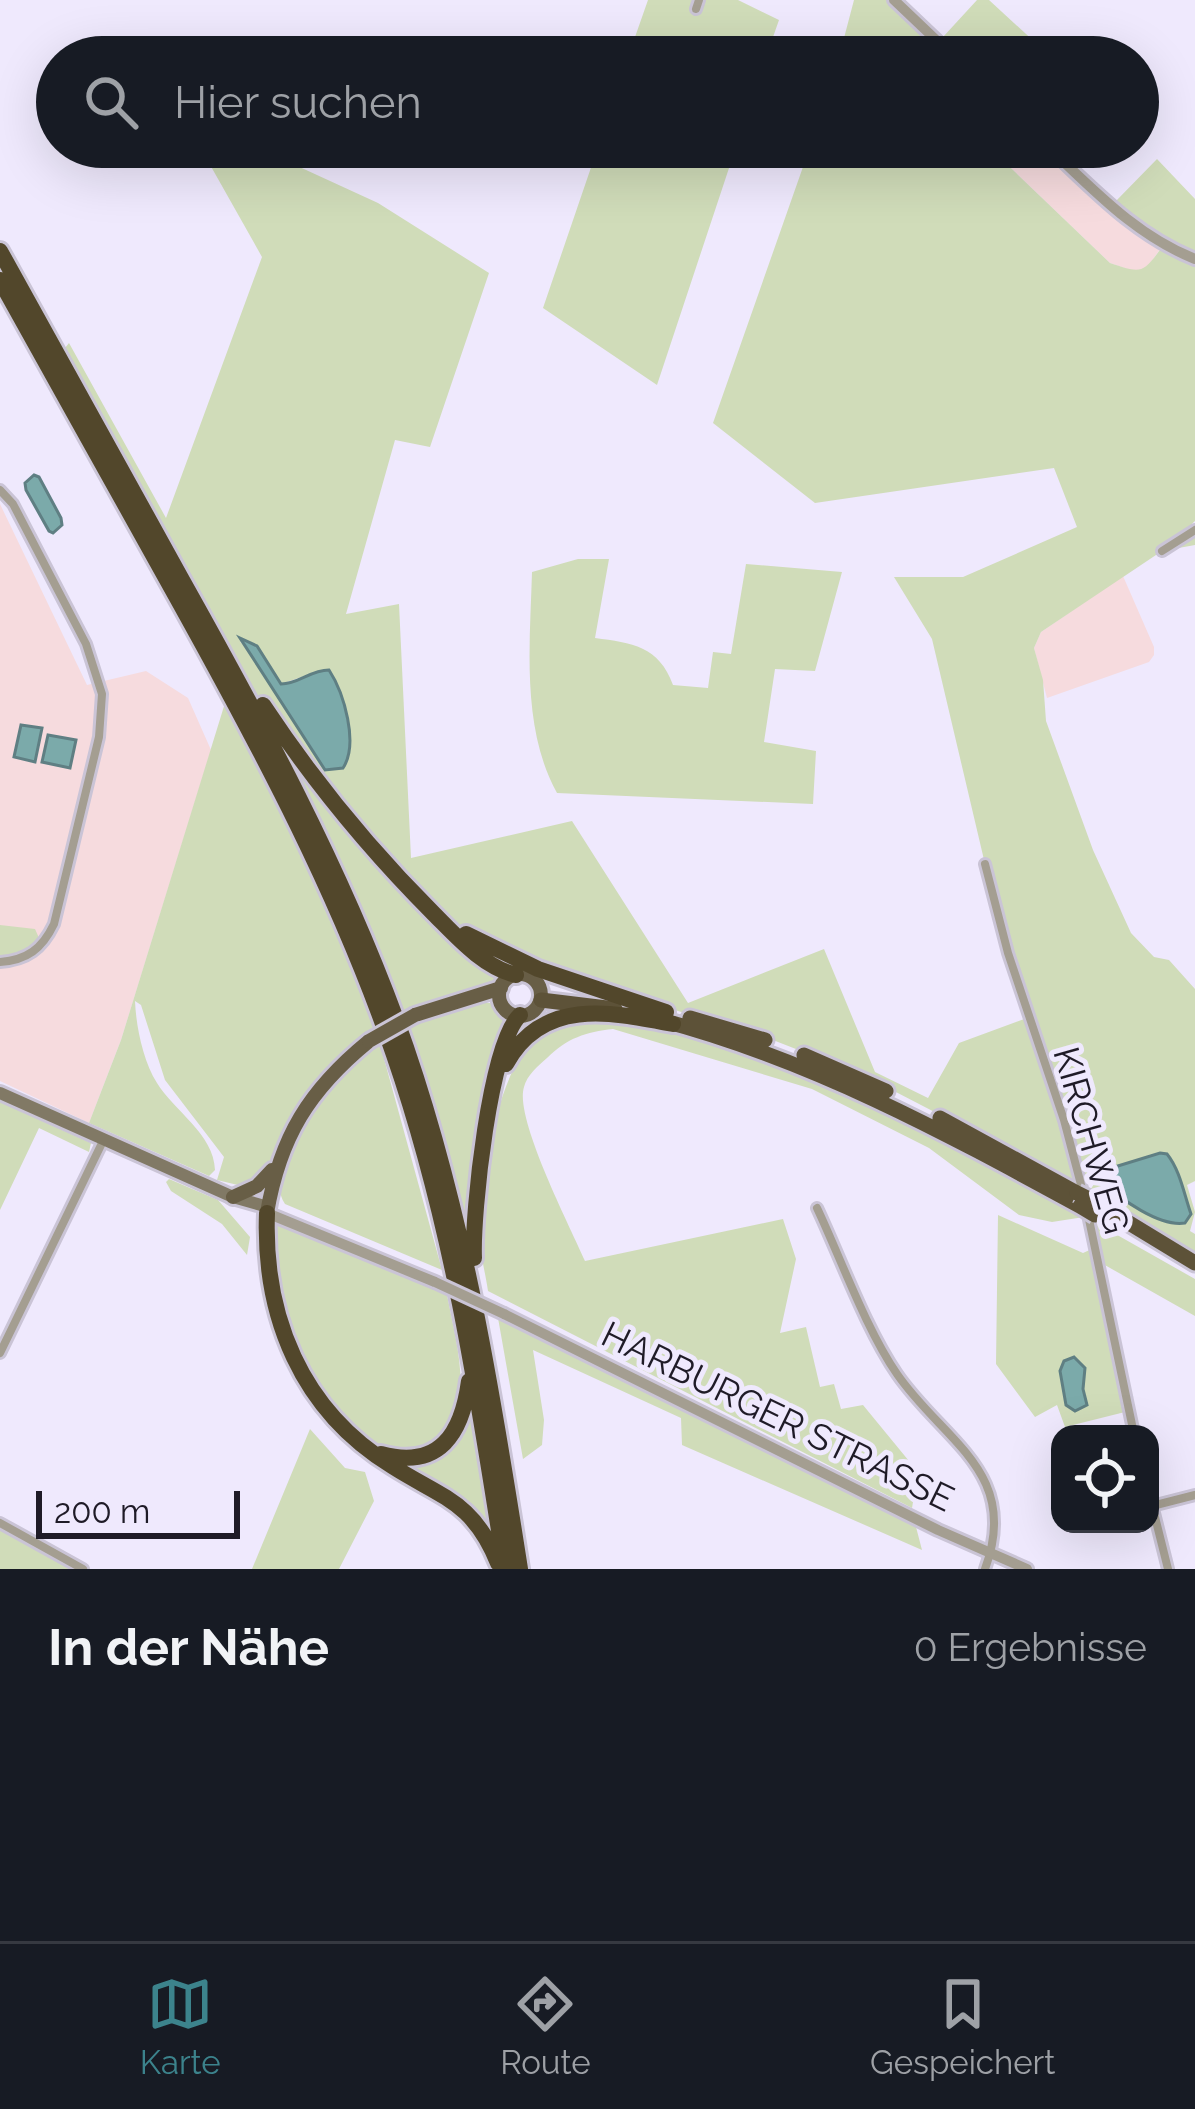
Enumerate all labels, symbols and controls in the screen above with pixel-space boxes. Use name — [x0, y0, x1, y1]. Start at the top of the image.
search box — [36, 36, 1159, 168]
icon: search — [78, 69, 144, 135]
text: Hier suchen — [174, 76, 422, 129]
street label: KIRCHWEG — [1045, 1042, 1139, 1238]
street label: HARBURGER STRASSE — [595, 1312, 961, 1520]
map controls — [1051, 1425, 1159, 1533]
button: locate — [1051, 1425, 1159, 1533]
scale bar — [36, 1485, 240, 1538]
text: 200 m — [54, 1492, 150, 1531]
text: In der Nähe — [48, 1617, 329, 1677]
text: 0 Ergebnisse — [914, 1624, 1147, 1670]
tab: Karte — [140, 1971, 221, 2082]
tab: Route — [500, 1971, 591, 2082]
tab: Gespeichert — [870, 1971, 1055, 2082]

